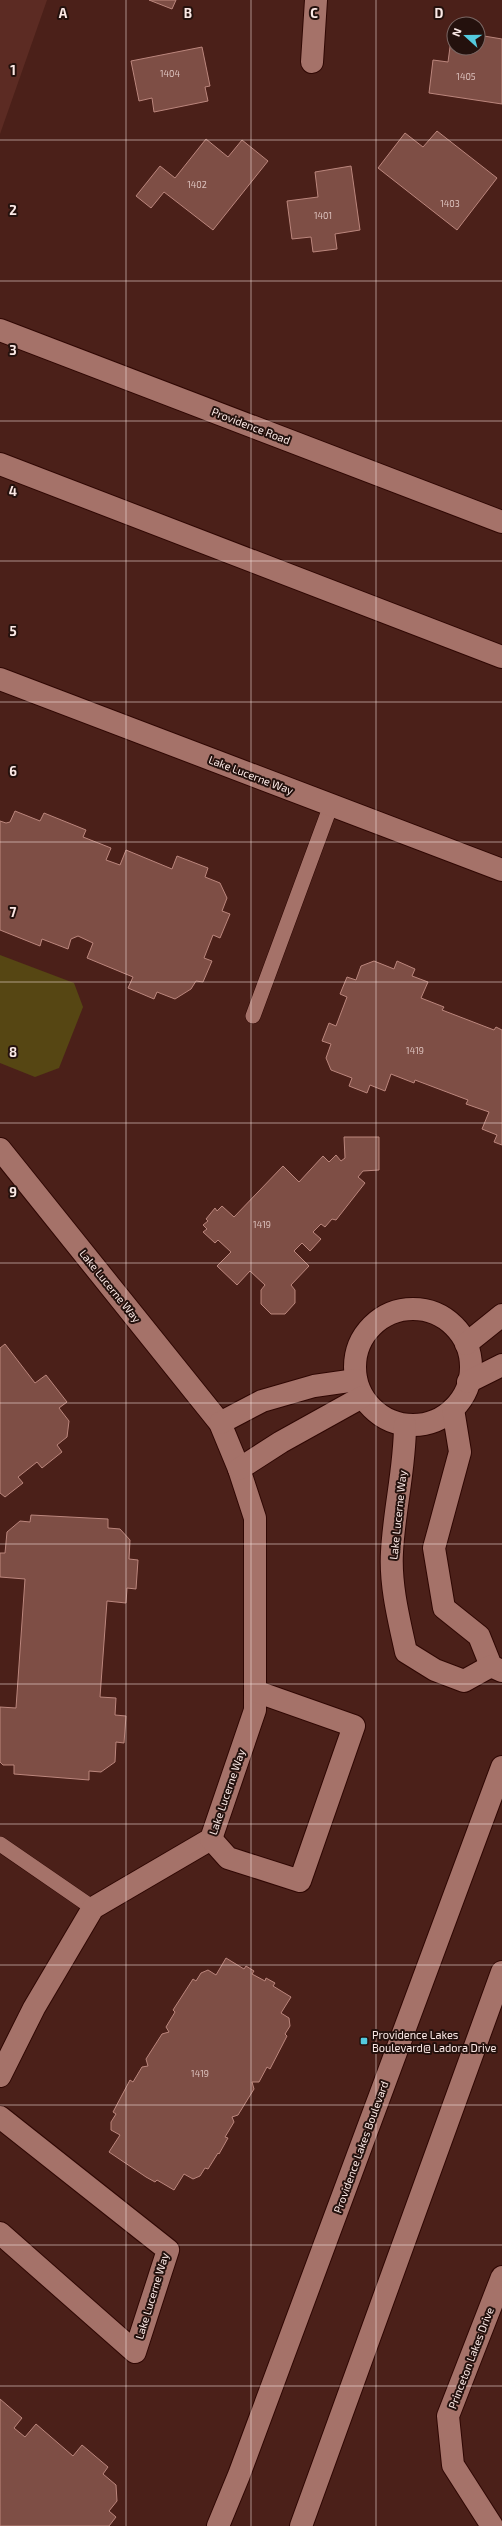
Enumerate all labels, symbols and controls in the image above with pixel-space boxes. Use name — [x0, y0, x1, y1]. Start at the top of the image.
text: A — [59, 5, 68, 21]
text: B — [184, 5, 192, 21]
text: C — [310, 5, 318, 21]
text: D — [435, 5, 444, 21]
north arrow — [446, 16, 486, 56]
text: N — [449, 26, 464, 38]
text: 1 — [10, 62, 16, 78]
house number: 1404 — [160, 68, 180, 79]
house number: 1405 — [456, 71, 476, 82]
house number: 1402 — [187, 179, 207, 190]
house number: 1403 — [440, 198, 460, 209]
text: 2 — [9, 202, 17, 218]
house number: 1401 — [314, 210, 332, 221]
text: 3 — [9, 342, 17, 358]
street label: Providence Road — [210, 405, 292, 446]
text: 4 — [9, 483, 17, 499]
text: 5 — [9, 623, 17, 639]
street label: Lake Lucerne Way — [207, 752, 296, 797]
text: 6 — [9, 763, 17, 779]
text: 7 — [10, 904, 17, 920]
text: 8 — [9, 1044, 17, 1060]
house number: 1419 — [406, 1045, 424, 1056]
text: 9 — [9, 1184, 17, 1200]
house number: 1419 — [253, 1219, 271, 1230]
street label: Lake Lucerne Way — [77, 1247, 144, 1325]
street label: Lake Lucerne Way — [386, 1469, 409, 1560]
street label: Lake Lucerne Way — [206, 1747, 247, 1836]
place label: Providence Lakes Boulevard@ Ladora Drive — [372, 2028, 497, 2054]
marker: Providence Lakes Boulevard@ Ladora Drive — [359, 2036, 369, 2046]
house number: 1419 — [191, 2068, 209, 2079]
street label: Providence Lakes Boulevard — [331, 2079, 391, 2215]
street label: Lake Lucerne Way — [132, 2251, 171, 2341]
street label: Princeton Lakes Drive — [445, 2305, 496, 2410]

